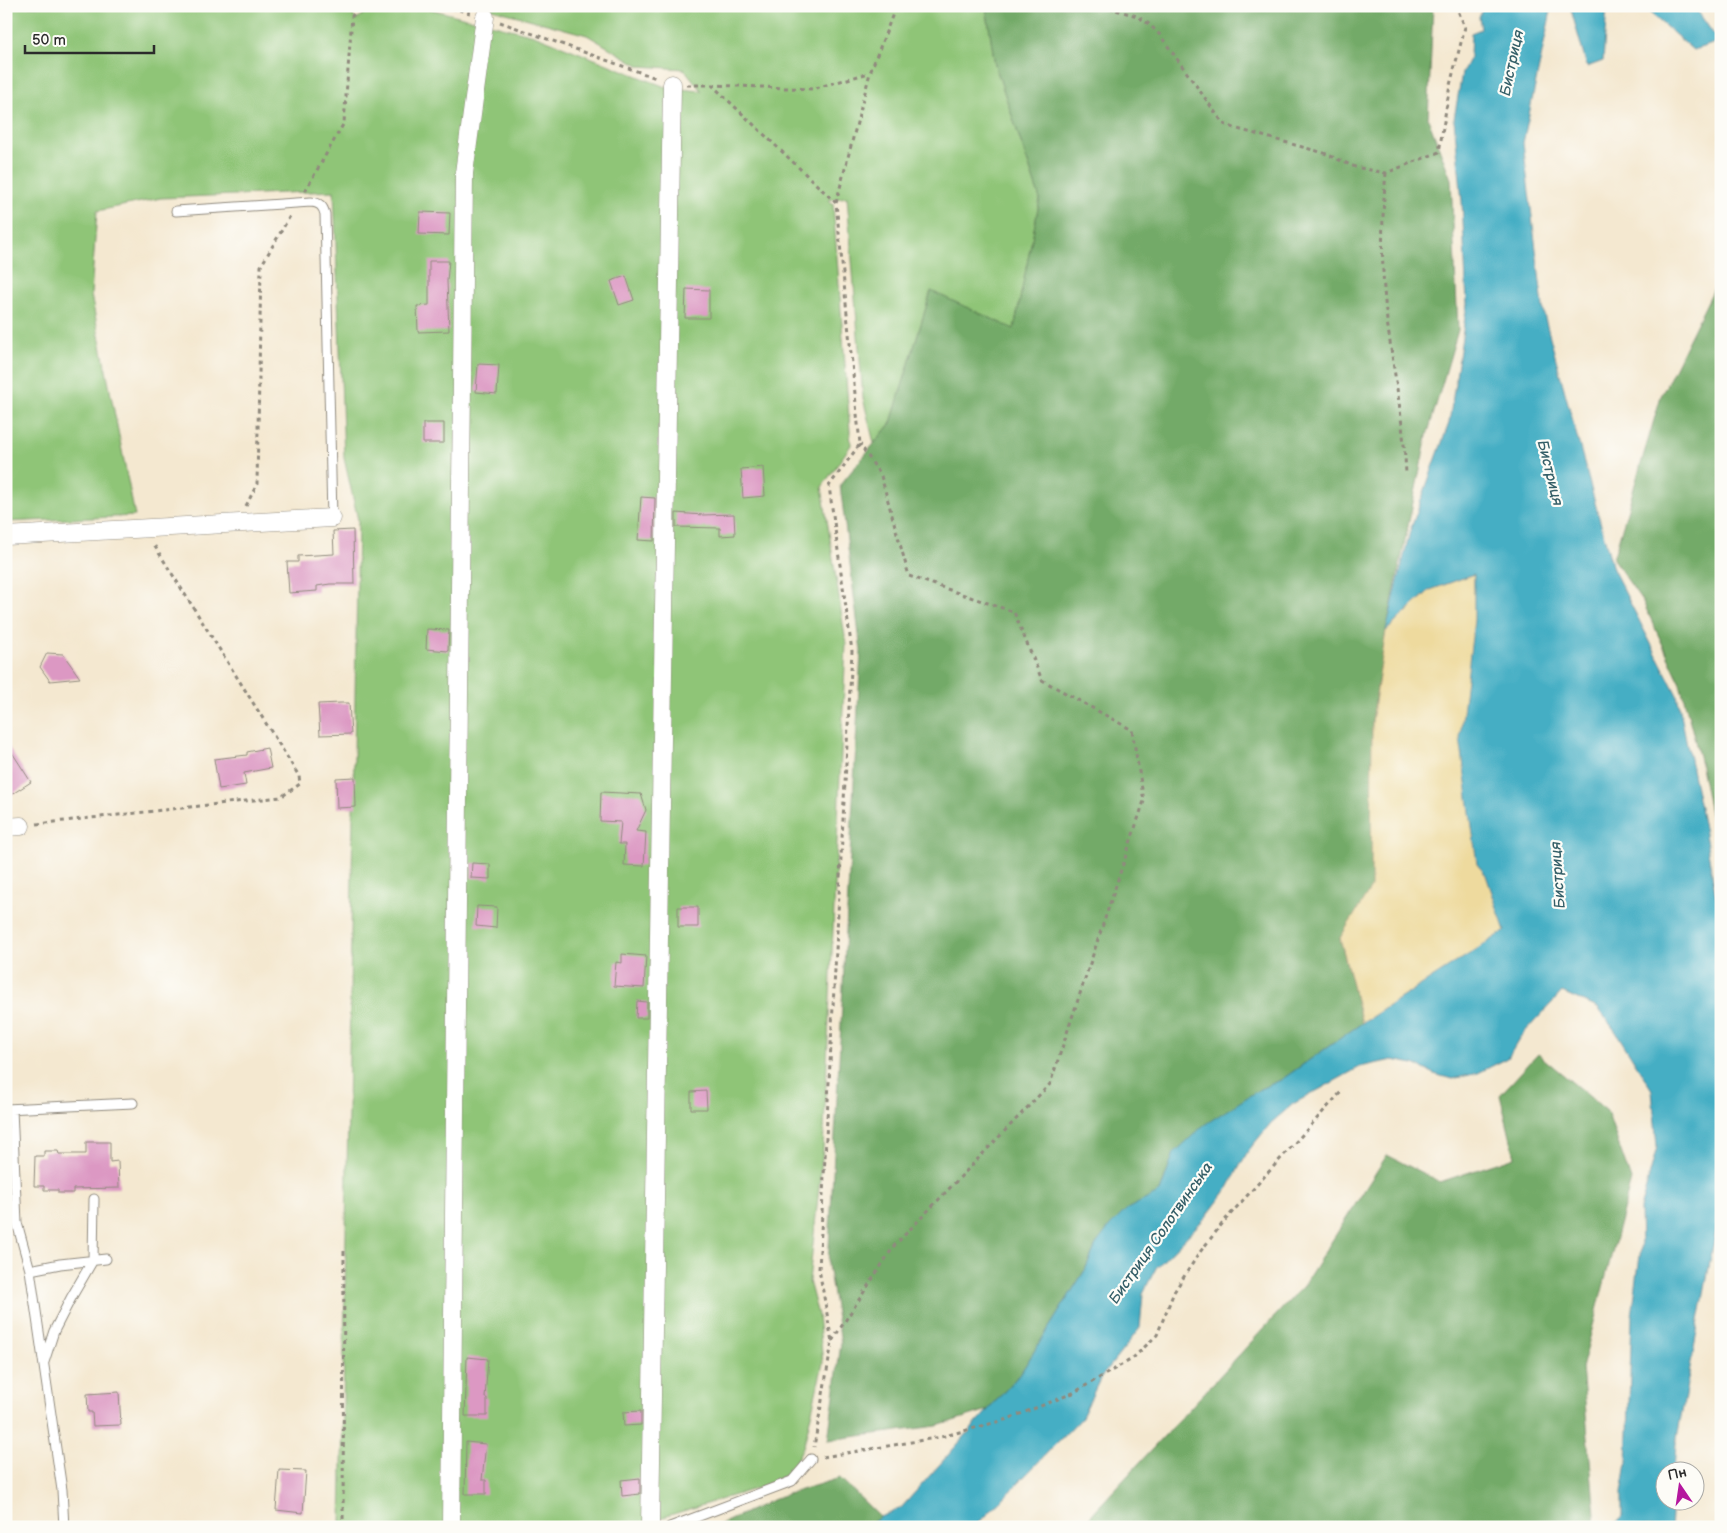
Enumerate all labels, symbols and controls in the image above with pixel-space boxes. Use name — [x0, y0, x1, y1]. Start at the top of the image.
scale bar — [25, 22, 154, 54]
water label: Бистриця — [1496, 28, 1528, 98]
text: 50 m — [32, 31, 66, 50]
water label: Бистриця — [1533, 438, 1567, 509]
water label: Бистриця — [1546, 840, 1570, 909]
water label: Бистриця Солотвинська — [1105, 1158, 1217, 1308]
north arrow — [1654, 1460, 1704, 1510]
text: Пн — [1666, 1463, 1688, 1484]

